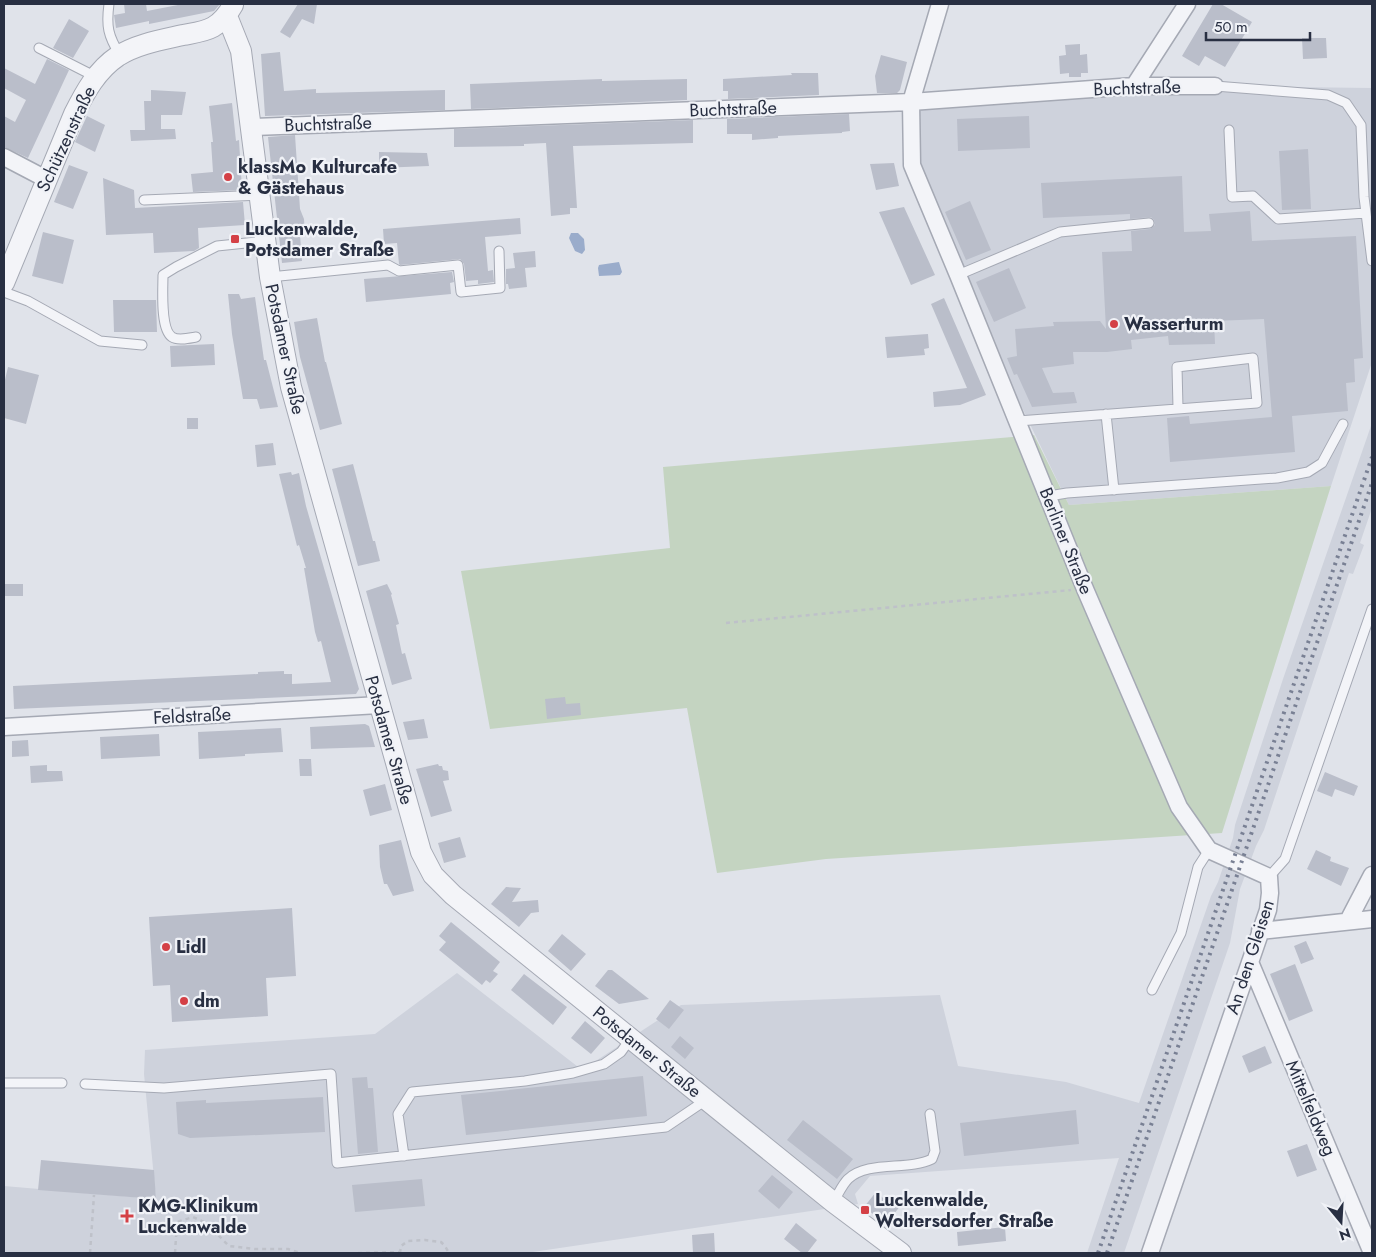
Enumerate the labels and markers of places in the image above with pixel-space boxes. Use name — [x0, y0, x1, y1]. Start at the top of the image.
place label: klassMo Kulturcafe & Gästehaus — [238, 154, 397, 201]
marker: klassMo Kulturcafe & Gästehaus — [222, 171, 234, 183]
place label: Luckenwalde, Potsdamer Straße — [245, 216, 394, 263]
marker: Luckenwalde, Potsdamer Straße — [229, 233, 241, 245]
place label: Wasserturm — [1124, 311, 1223, 337]
marker: Wasserturm — [1108, 318, 1120, 330]
place label: Lidl — [176, 934, 206, 960]
marker: Lidl — [160, 941, 172, 953]
place label: dm — [194, 988, 220, 1014]
marker: dm — [178, 995, 190, 1007]
place label: Luckenwalde, Woltersdorfer Straße — [875, 1187, 1054, 1234]
place label: KMG-Klinikum Luckenwalde — [138, 1193, 258, 1240]
marker: Luckenwalde, Woltersdorfer Straße — [859, 1204, 871, 1216]
marker: KMG-Klinikum Luckenwalde — [120, 1209, 134, 1223]

